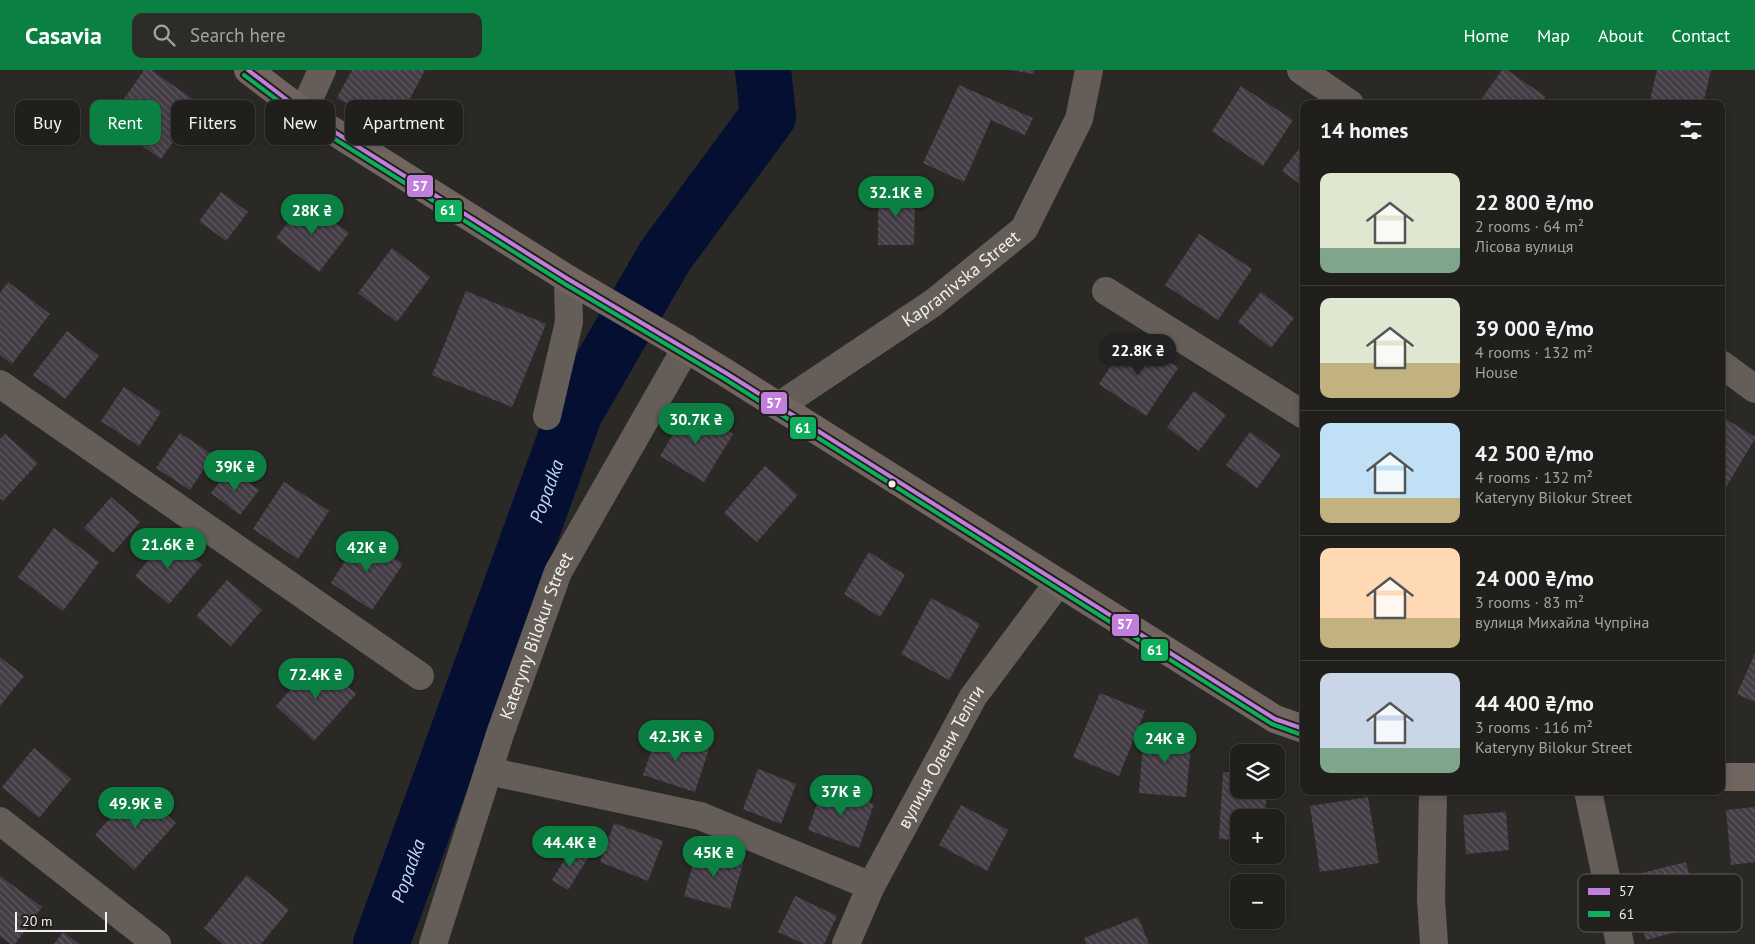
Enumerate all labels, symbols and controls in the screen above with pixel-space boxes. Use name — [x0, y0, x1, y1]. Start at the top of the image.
search box — [132, 13, 482, 58]
text: Casavia — [25, 20, 102, 51]
icon: search — [150, 21, 178, 49]
text: Search here — [190, 23, 286, 47]
text: Home — [1463, 24, 1509, 47]
text: Map — [1537, 24, 1570, 47]
text: About — [1598, 24, 1644, 47]
text: Contact — [1672, 24, 1730, 47]
chip: Buy — [15, 100, 80, 145]
chip: Rent — [90, 100, 161, 145]
chip: Filters — [171, 100, 255, 145]
chip: New — [265, 100, 335, 145]
chip: Apartment — [345, 100, 463, 145]
icon: filters — [1677, 116, 1705, 144]
text: 14 homes — [1320, 117, 1408, 144]
line badge: 57 — [406, 174, 434, 198]
pin: 32.1K ₴ — [850, 176, 942, 218]
text: 57 — [412, 177, 428, 195]
text: 32.1K ₴ — [869, 182, 923, 202]
text: 22 800 ₴/mo — [1475, 189, 1594, 216]
icon: home — [1360, 193, 1420, 253]
pin: 28K ₴ — [277, 194, 347, 236]
line badge: 61 — [434, 199, 463, 223]
text: 28K ₴ — [292, 200, 332, 220]
text: 61 — [440, 201, 456, 219]
text: 2 rooms · 64 m² — [1475, 216, 1584, 236]
street label: Kapranivska Street — [897, 225, 1024, 332]
text: Лісова вулиця — [1475, 236, 1573, 256]
text: 39 000 ₴/mo — [1475, 315, 1594, 342]
icon: home — [1360, 318, 1420, 378]
pin: 22.8K ₴ — [1092, 334, 1184, 376]
text: 22.8K ₴ — [1111, 340, 1165, 360]
text: 4 rooms · 132 m² — [1475, 342, 1593, 362]
text: House — [1475, 362, 1518, 382]
line badge: 57 — [760, 391, 788, 415]
text: 57 — [766, 394, 782, 412]
pin: 30.7K ₴ — [650, 402, 742, 445]
text: 30.7K ₴ — [669, 409, 723, 429]
line badge: 61 — [789, 416, 817, 440]
text: 61 — [795, 419, 811, 437]
text: 42 500 ₴/mo — [1475, 440, 1594, 467]
icon: home — [1360, 443, 1420, 503]
pin: 39K ₴ — [200, 450, 270, 492]
text: 39K ₴ — [215, 456, 255, 476]
water label: Popadka — [524, 456, 569, 526]
text: 4 rooms · 132 m² — [1475, 467, 1593, 487]
unlabelled marker — [887, 479, 897, 489]
text: Kateryny Bilokur Street — [1475, 487, 1632, 507]
pin: 21.6K ₴ — [122, 528, 214, 570]
pin: 42K ₴ — [332, 530, 402, 573]
text: 21.6K ₴ — [141, 534, 195, 554]
text: 42K ₴ — [347, 537, 387, 557]
street label: Kateryny Bilokur Street — [494, 548, 578, 723]
text: 24 000 ₴/mo — [1475, 565, 1594, 592]
icon: home — [1360, 568, 1420, 628]
text: 3 rooms · 83 m² — [1475, 592, 1584, 612]
text: вулиця Михайла Чупріна — [1475, 612, 1649, 632]
line badge: 57 — [1111, 613, 1140, 637]
text: 57 — [1117, 615, 1133, 633]
line badge: 61 — [1140, 638, 1169, 662]
text: 61 — [1147, 641, 1163, 659]
pin: 72.4K ₴ — [270, 658, 362, 700]
text: 72.4K ₴ — [289, 664, 343, 684]
street label: вулиця Олени Теліги — [892, 680, 989, 832]
text: 44 400 ₴/mo — [1475, 690, 1594, 717]
icon: home — [1360, 693, 1420, 753]
text: 3 rooms · 116 m² — [1475, 717, 1593, 737]
pin: 42.5K ₴ — [630, 720, 722, 762]
pin: 24K ₴ — [1130, 722, 1200, 764]
text: 42.5K ₴ — [649, 726, 703, 746]
text: 24K ₴ — [1145, 728, 1185, 748]
text: Kateryny Bilokur Street — [1475, 737, 1632, 757]
map controls — [1230, 744, 1285, 929]
button: layers — [1230, 744, 1285, 799]
pin: 37K ₴ — [806, 774, 876, 817]
text: 37K ₴ — [821, 781, 861, 801]
pin: 49.9K ₴ — [90, 786, 182, 829]
text: 49.9K ₴ — [109, 793, 163, 813]
button: + — [1230, 809, 1285, 864]
pin: 44.4K ₴ — [524, 826, 616, 868]
text: 44.4K ₴ — [543, 832, 597, 852]
water label: Popadka — [385, 835, 430, 906]
pin: 45K ₴ — [679, 836, 749, 878]
text: 45K ₴ — [694, 842, 734, 862]
button: − — [1230, 874, 1285, 929]
legend — [1578, 874, 1742, 932]
text: 57 — [1619, 882, 1634, 900]
text: 61 — [1619, 905, 1634, 923]
scale bar — [15, 909, 108, 932]
text: 20 m — [22, 912, 52, 930]

